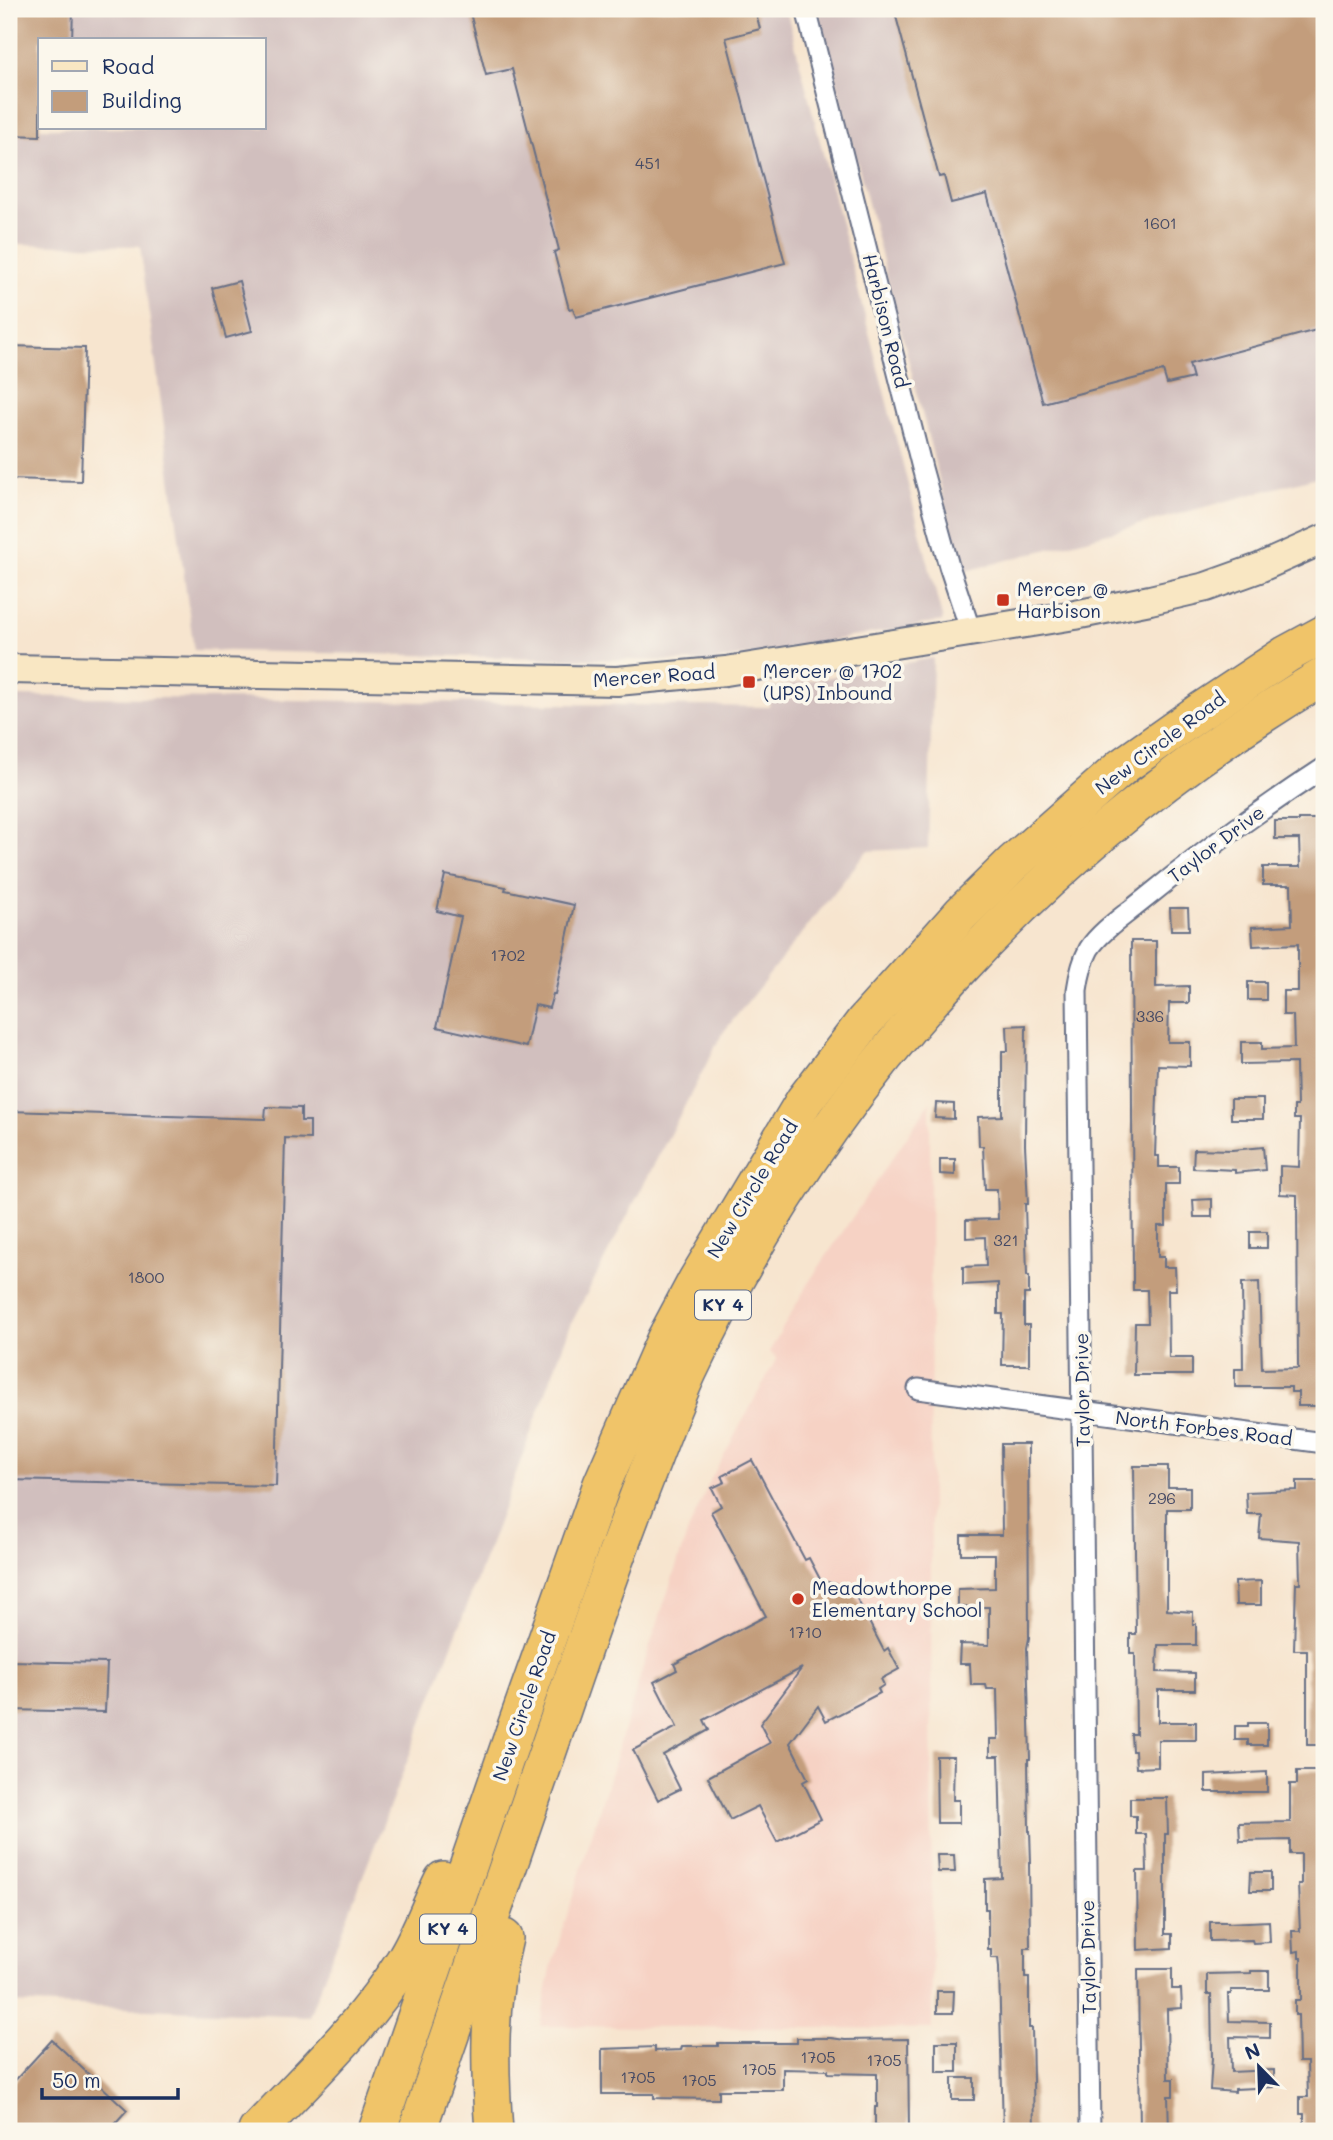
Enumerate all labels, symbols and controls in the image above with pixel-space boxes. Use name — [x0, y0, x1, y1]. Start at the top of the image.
legend — [38, 38, 266, 130]
text: Road — [102, 52, 154, 79]
text: Building — [102, 86, 182, 113]
house number: 451 — [635, 152, 661, 173]
house number: 1601 — [1143, 212, 1177, 233]
street label: Harbison Road — [858, 251, 915, 391]
place label: Mercer @ Harbison — [1017, 576, 1109, 623]
marker: Mercer @ Harbison — [995, 592, 1011, 608]
place label: Mercer @ 1702 (UPS) Inbound — [763, 658, 902, 705]
street label: Mercer Road — [592, 659, 716, 692]
marker: Mercer @ 1702 (UPS) Inbound — [741, 674, 757, 690]
street label: New Circle Road — [1090, 685, 1230, 800]
street label: Taylor Drive — [1163, 799, 1269, 888]
house number: 1702 — [491, 944, 525, 965]
house number: 336 — [1136, 1005, 1164, 1026]
street label: New Circle Road — [701, 1115, 803, 1262]
house number: 321 — [993, 1229, 1019, 1250]
house number: 1800 — [128, 1266, 164, 1287]
road number: KY 4 — [695, 1290, 751, 1320]
street label: Taylor Drive — [1068, 1333, 1095, 1447]
street label: North Forbes Road — [1114, 1404, 1294, 1451]
house number: 296 — [1148, 1487, 1176, 1508]
place label: Meadowthorpe Elementary School — [812, 1575, 982, 1622]
marker: Meadowthorpe Elementary School — [790, 1591, 806, 1607]
house number: 1710 — [788, 1621, 822, 1642]
street label: New Circle Road — [486, 1628, 561, 1784]
street label: Taylor Drive — [1074, 1900, 1101, 2014]
road number: KY 4 — [420, 1914, 476, 1943]
north arrow — [1224, 2032, 1294, 2102]
text: N — [1241, 2037, 1264, 2065]
house number: 1705 — [800, 2046, 836, 2067]
house number: 1705 — [866, 2049, 902, 2070]
scale bar — [42, 2056, 178, 2100]
house number: 1705 — [741, 2058, 777, 2079]
text: 50 m — [52, 2066, 101, 2093]
house number: 1705 — [620, 2066, 656, 2087]
house number: 1705 — [681, 2069, 717, 2090]

